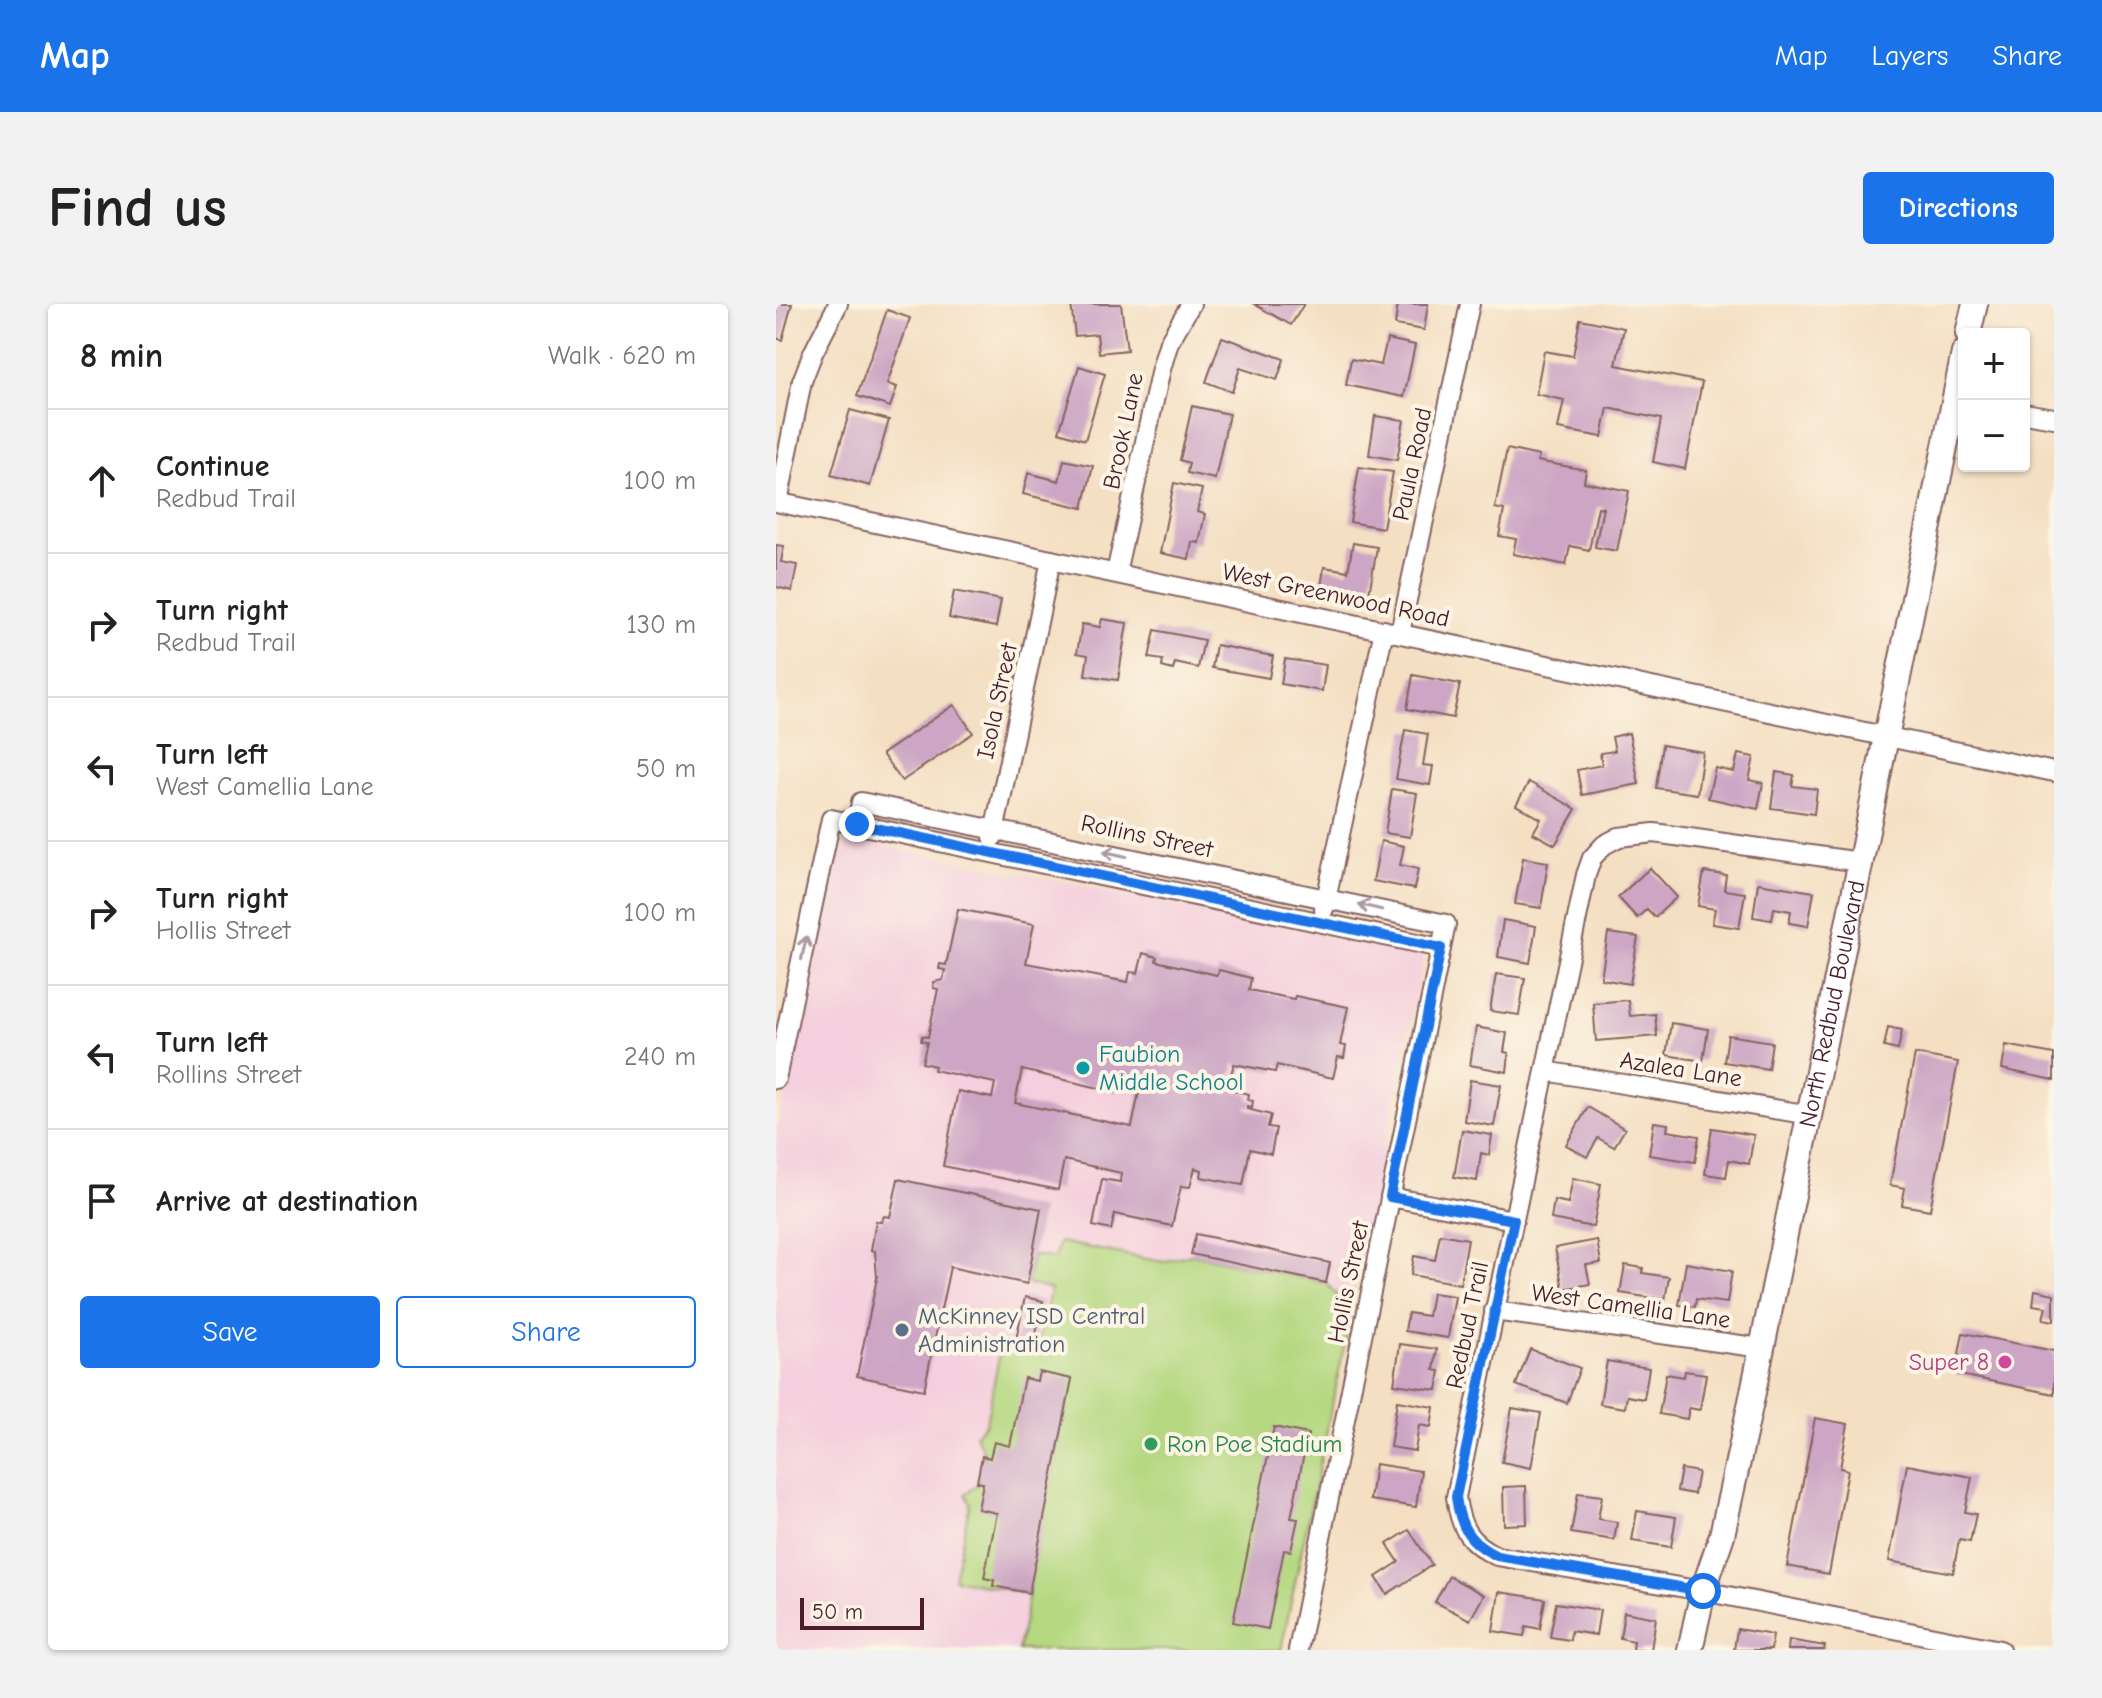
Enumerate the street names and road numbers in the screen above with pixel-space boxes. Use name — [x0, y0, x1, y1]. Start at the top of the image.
street label: Brook Lane — [1097, 370, 1149, 492]
street label: Paula Road — [1386, 405, 1438, 523]
street label: West Greenwood Road — [1220, 557, 1452, 633]
street label: Isola Street — [971, 639, 1023, 762]
street label: Rollins Street — [1079, 808, 1217, 864]
street label: North Redbud Boulevard — [1793, 878, 1871, 1130]
street label: Azalea Lane — [1618, 1046, 1744, 1092]
street label: Hollis Street — [1321, 1217, 1375, 1346]
street label: Redbud Trail — [1440, 1259, 1494, 1391]
street label: West Camellia Lane — [1530, 1278, 1732, 1334]

